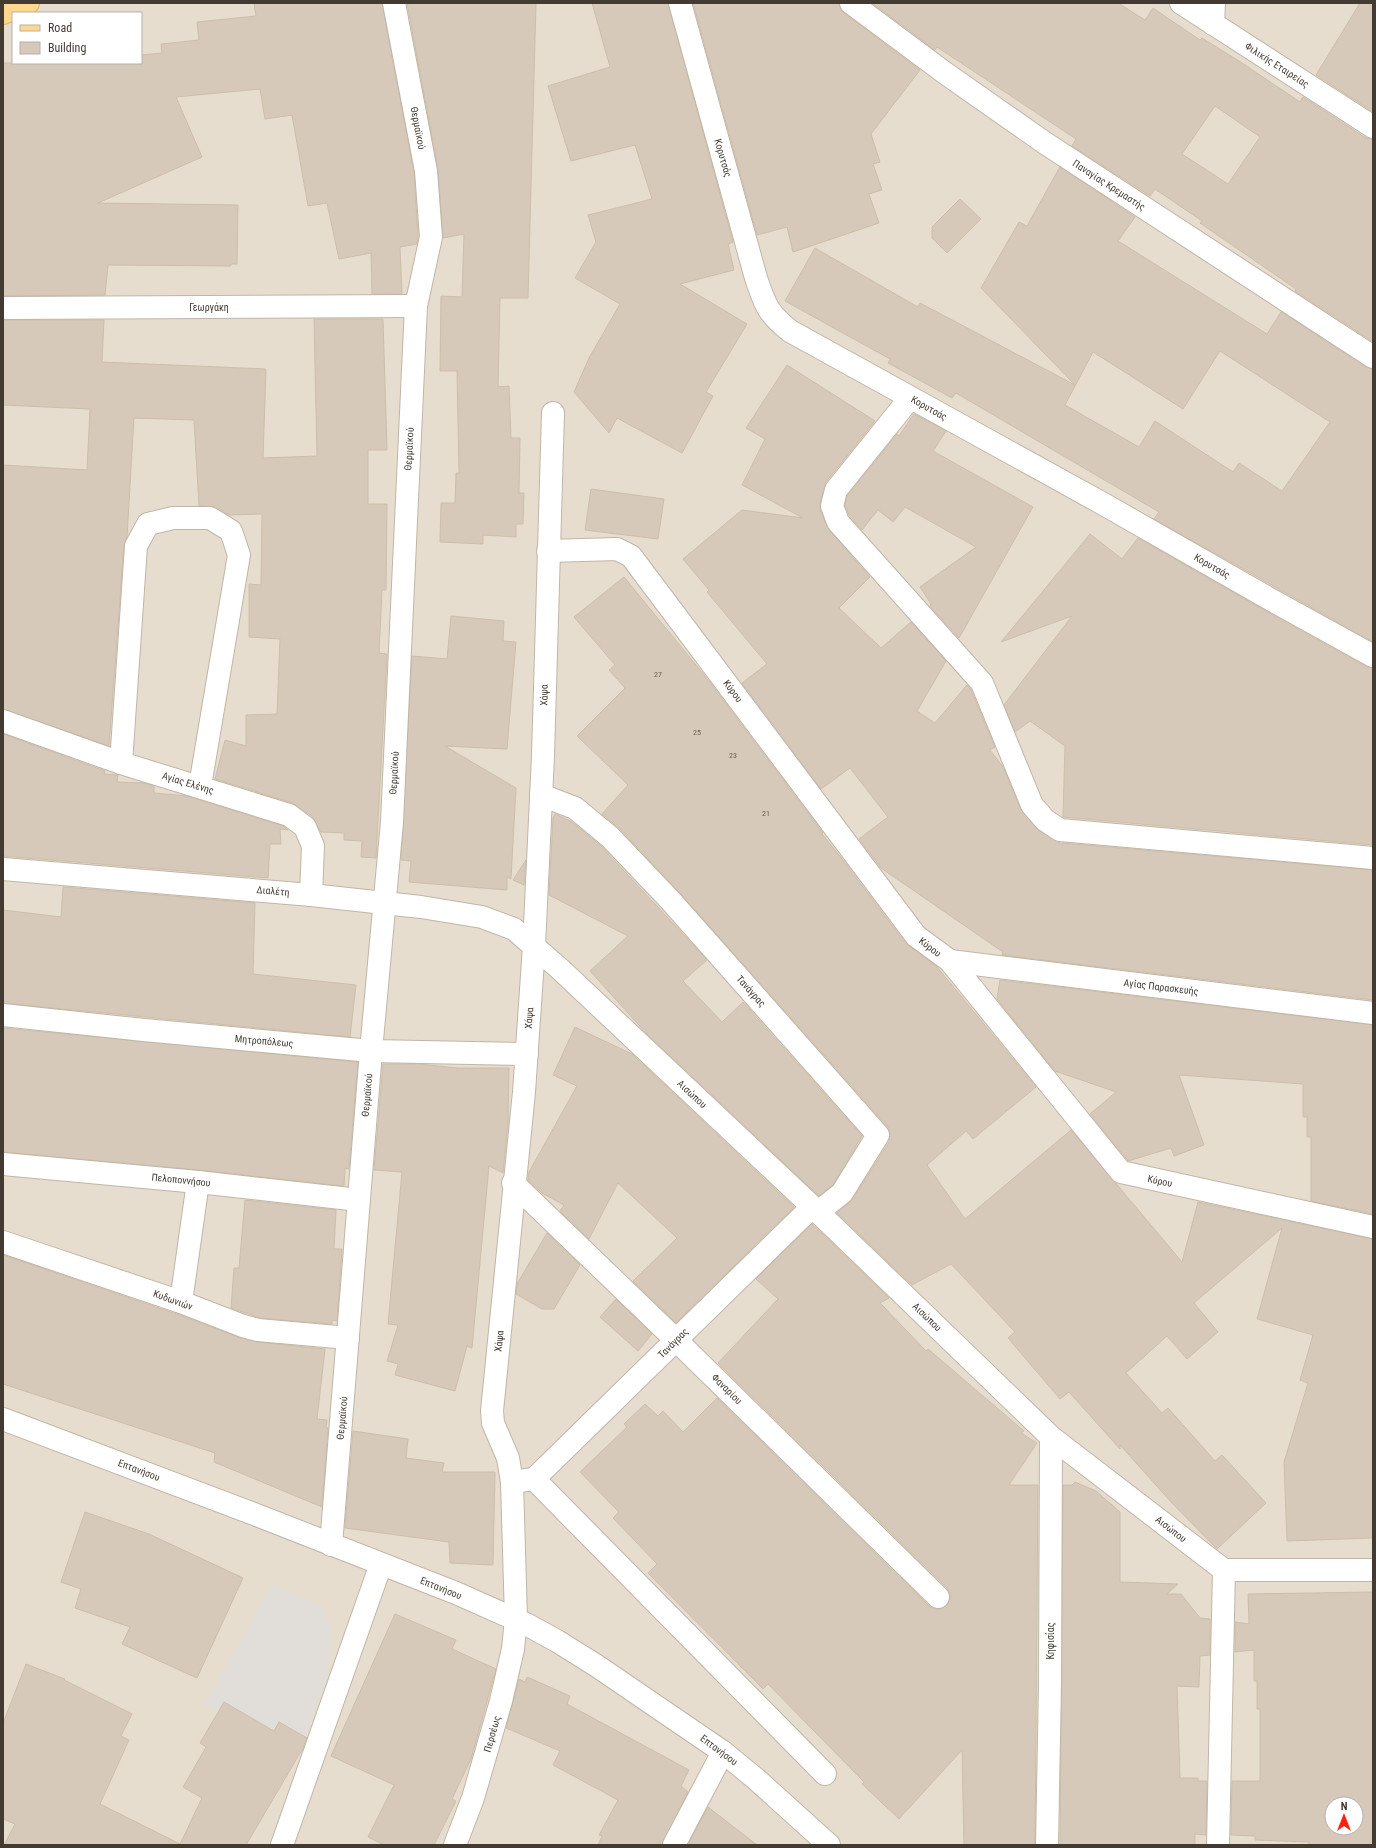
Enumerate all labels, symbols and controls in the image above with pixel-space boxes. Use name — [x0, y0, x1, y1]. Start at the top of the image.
legend — [12, 12, 142, 64]
text: Road — [48, 21, 72, 35]
street label: Φιλικής Εταιρείας — [1242, 40, 1311, 91]
text: Building — [48, 41, 86, 55]
street label: Θερμαϊκού — [408, 106, 428, 150]
street label: Κορυτσάς — [711, 138, 734, 179]
street label: Παναγίας Κρεμαστής — [1070, 157, 1148, 214]
street label: Γεωργάκη — [189, 302, 229, 313]
street label: Κορυτσάς — [909, 394, 949, 423]
street label: Θερμαϊκού — [402, 427, 416, 471]
street label: Κορυτσάς — [1192, 551, 1232, 582]
house number: 27 — [654, 670, 662, 679]
street label: Κύρου — [721, 678, 745, 704]
street label: Χάψα — [538, 684, 551, 706]
house number: 25 — [693, 728, 701, 737]
street label: Θερμαϊκού — [387, 751, 401, 795]
house number: 23 — [729, 751, 737, 760]
street label: Αγίας Ελένης — [161, 770, 215, 797]
house number: 21 — [762, 809, 770, 818]
street label: Διαλέτη — [256, 884, 290, 898]
street label: Κύρου — [917, 935, 943, 959]
street label: Τανάγρας — [734, 973, 768, 1010]
street label: Αγίας Παρασκευής — [1123, 977, 1199, 998]
street label: Χάψα — [523, 1007, 536, 1029]
street label: Μητροπόλεως — [234, 1033, 294, 1050]
street label: Θερμαϊκού — [360, 1073, 374, 1117]
street label: Αισώπου — [675, 1078, 709, 1110]
street label: Πελοποννήσου — [151, 1171, 211, 1189]
street label: Κύρου — [1147, 1173, 1174, 1189]
street label: Κυδωνιών — [152, 1288, 195, 1312]
street label: Αισώπου — [910, 1301, 944, 1334]
street label: Τανάγρας — [656, 1326, 691, 1361]
street label: Χάψα — [492, 1330, 507, 1352]
street label: Φαναρίου — [710, 1372, 745, 1407]
street label: Θερμαϊκού — [335, 1396, 349, 1440]
street label: Επτανήσου — [117, 1457, 162, 1483]
street label: Αισώπου — [1153, 1514, 1189, 1544]
street label: Επτανήσου — [419, 1575, 463, 1601]
street label: Κηφισίας — [1045, 1622, 1057, 1660]
street label: Περσέως — [482, 1714, 503, 1754]
street label: Επτανήσου — [698, 1732, 740, 1768]
north arrow — [1324, 1796, 1364, 1836]
text: N — [1341, 1800, 1348, 1813]

